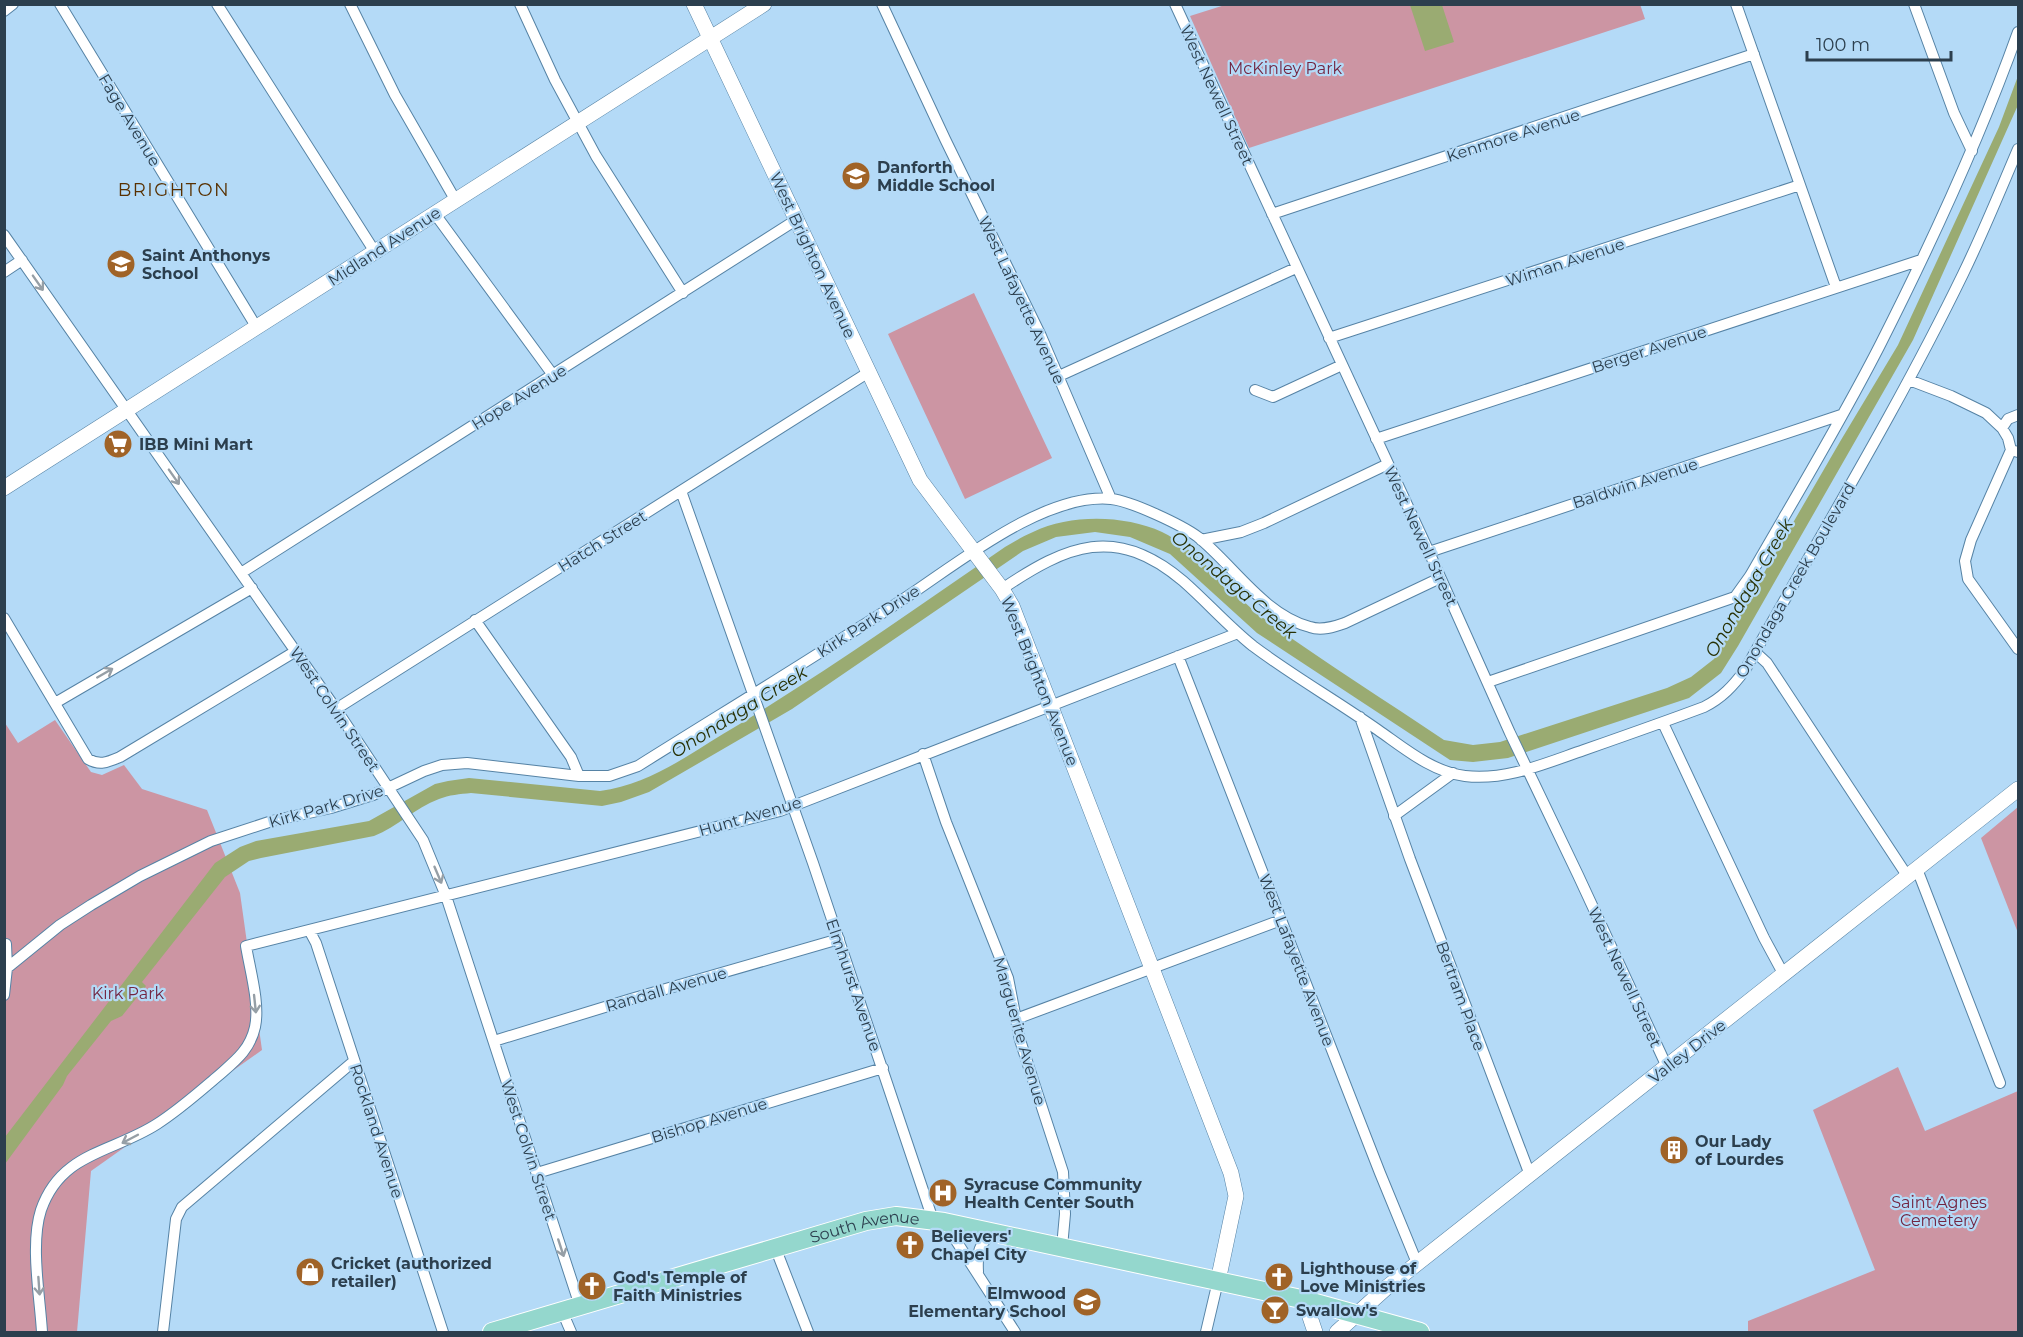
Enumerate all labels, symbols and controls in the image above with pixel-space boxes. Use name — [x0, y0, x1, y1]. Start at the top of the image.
street label: West Newell Street — [1176, 22, 1258, 169]
scale bar — [1807, 24, 1951, 62]
text: 100 m — [1816, 34, 1870, 56]
park label: McKinley Park — [1228, 59, 1342, 78]
street label: Fage Avenue — [95, 71, 165, 170]
street label: Kenmore Avenue — [1444, 105, 1582, 166]
place label: Danforth Middle School — [877, 158, 995, 195]
school or university icon: Danforth Middle School — [840, 160, 872, 192]
street label: West Brighton Avenue — [766, 169, 859, 341]
district label: BRIGHTON — [118, 179, 230, 201]
street label: Midland Avenue — [324, 203, 444, 290]
street label: West Lafayette Avenue — [974, 213, 1069, 387]
street label: Wiman Avenue — [1503, 234, 1627, 291]
place label: Saint Anthonys School — [142, 246, 271, 283]
school or university icon: Saint Anthonys School — [105, 248, 137, 280]
one-way arrow — [32, 274, 44, 290]
street label: Berger Avenue — [1589, 322, 1709, 377]
street label: Hope Avenue — [468, 361, 570, 434]
supermarket icon: IBB Mini Mart — [102, 428, 134, 460]
place label: IBB Mini Mart — [139, 435, 253, 454]
street label: Baldwin Avenue — [1570, 454, 1700, 513]
street label: West Newell Street — [1380, 463, 1462, 610]
one-way arrow — [168, 468, 180, 484]
street label: Onondaga Creek Boulevard — [1731, 479, 1859, 681]
street label: Hatch Street — [554, 506, 651, 576]
water label: Onondaga Creek — [1700, 515, 1798, 661]
water label: Onondaga Creek — [1167, 526, 1302, 645]
street label: Kirk Park Drive — [813, 581, 923, 662]
street label: West Brighton Avenue — [997, 594, 1082, 769]
street label: West Colvin Street — [286, 643, 384, 776]
water label: Onondaga Creek — [667, 660, 812, 763]
one-way arrow — [96, 667, 113, 679]
street label: Kirk Park Drive — [267, 781, 386, 832]
street label: Hunt Avenue — [697, 793, 804, 840]
one-way arrow — [433, 865, 444, 883]
street label: West Lafayette Avenue — [1255, 871, 1338, 1049]
street label: West Newell Street — [1584, 904, 1666, 1051]
street label: Elmhurst Avenue — [822, 916, 885, 1054]
street label: Bertram Place — [1432, 939, 1489, 1053]
street label: Marguerite Avenue — [989, 955, 1050, 1107]
street label: Randall Avenue — [603, 963, 729, 1016]
park label: Kirk Park — [92, 984, 165, 1003]
one-way arrow — [250, 993, 261, 1013]
street label: Valley Drive — [1645, 1015, 1730, 1087]
street label: Rockland Avenue — [346, 1062, 407, 1201]
street label: West Colvin Street — [497, 1077, 560, 1223]
street label: Bishop Avenue — [649, 1094, 770, 1147]
place label: Our Lady of Lourdes — [1695, 1132, 1784, 1169]
one-way arrow — [122, 1133, 139, 1145]
building icon: Our Lady of Lourdes — [1658, 1134, 1690, 1166]
place label: Syracuse Community Health Center South — [964, 1175, 1142, 1212]
hospital icon: Syracuse Community Health Center South — [927, 1177, 959, 1209]
park label: Saint Agnes Cemetery — [1891, 1193, 1987, 1230]
street label: South Avenue — [807, 1207, 921, 1247]
place label: Believers' Chapel City — [931, 1227, 1027, 1264]
church icon: Believers' Chapel City — [894, 1229, 926, 1261]
one-way arrow — [556, 1238, 567, 1257]
place label: Cricket (authorized retailer) — [331, 1254, 492, 1291]
shop icon: Cricket (authorized retailer) — [294, 1256, 326, 1288]
place label: Lighthouse of Love Ministries — [1300, 1259, 1426, 1296]
church icon: Lighthouse of Love Ministries — [1263, 1261, 1295, 1293]
place label: God's Temple of Faith Ministries — [613, 1268, 747, 1305]
church icon: God's Temple of Faith Ministries — [576, 1270, 608, 1302]
one-way arrow — [34, 1275, 45, 1295]
place label: Elmwood Elementary School — [908, 1284, 1066, 1321]
school or university icon: Elmwood Elementary School — [1071, 1286, 1103, 1318]
bar icon: Swallow's — [1259, 1294, 1291, 1326]
place label: Swallow's — [1296, 1301, 1378, 1320]

